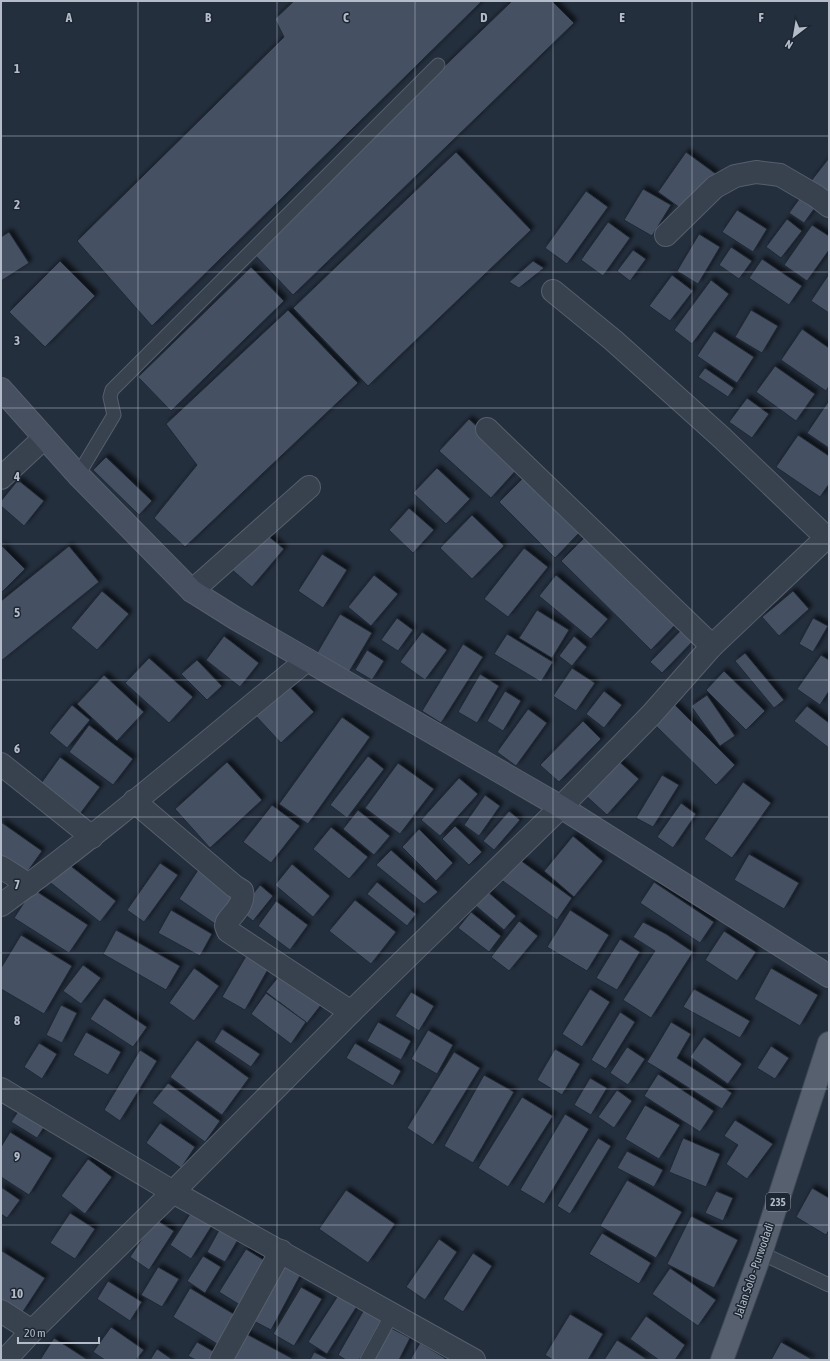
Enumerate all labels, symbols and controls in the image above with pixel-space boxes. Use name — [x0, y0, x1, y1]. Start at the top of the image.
text: A — [65, 10, 73, 25]
text: B — [205, 10, 212, 25]
text: C — [343, 10, 349, 25]
text: D — [480, 10, 488, 25]
text: E — [619, 10, 625, 25]
text: F — [758, 10, 764, 25]
north arrow — [774, 16, 814, 56]
text: N — [783, 38, 795, 51]
text: 1 — [14, 61, 20, 76]
text: 2 — [14, 197, 20, 212]
text: 3 — [14, 333, 20, 348]
text: 4 — [13, 469, 20, 484]
text: 5 — [14, 605, 20, 620]
text: 6 — [14, 741, 20, 756]
text: 7 — [14, 877, 20, 892]
text: 8 — [14, 1013, 20, 1028]
text: 9 — [14, 1149, 20, 1164]
road number: 235 — [766, 1193, 790, 1211]
street label: Jalan Solo - Purwodadi — [731, 1221, 777, 1319]
text: 10 — [11, 1286, 23, 1301]
scale bar — [18, 1319, 99, 1345]
text: 20 m — [24, 1326, 46, 1340]

